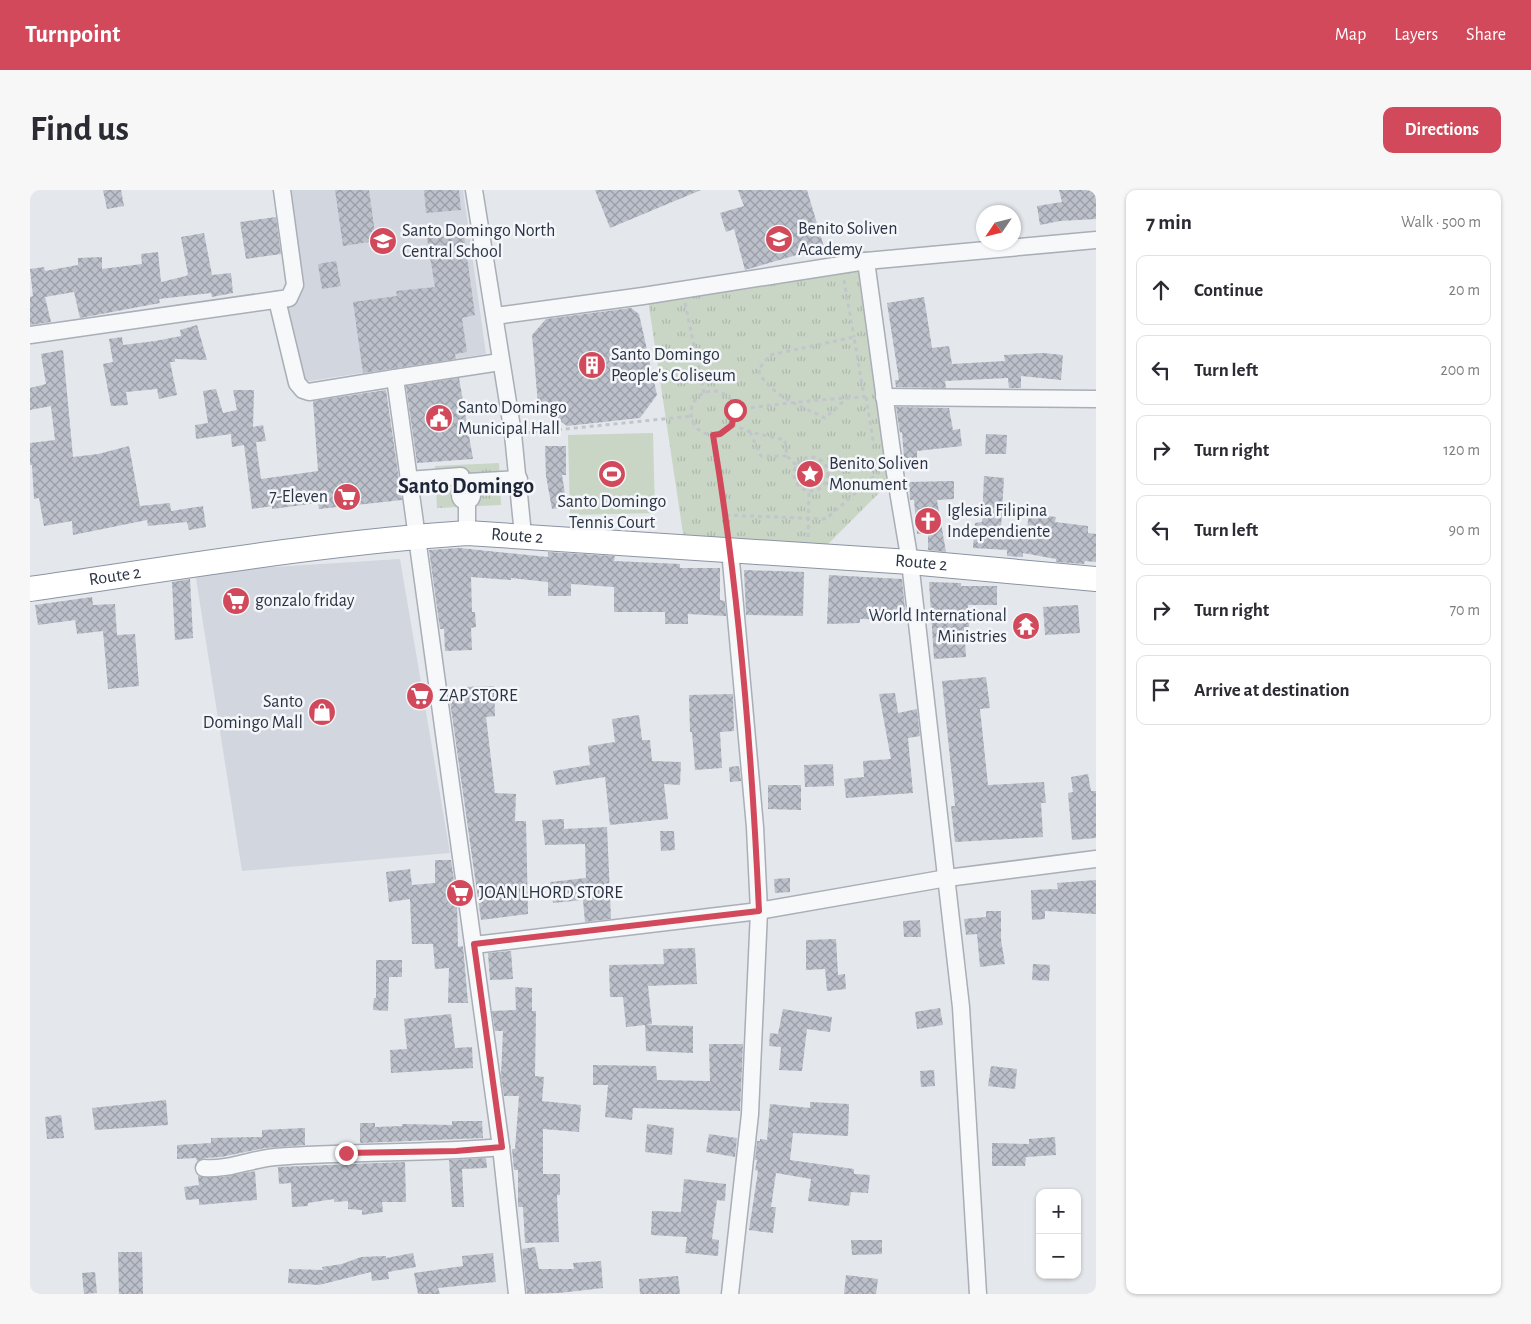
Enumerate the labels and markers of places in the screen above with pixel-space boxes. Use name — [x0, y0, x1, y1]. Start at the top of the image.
place label: Benito Soliven Academy — [798, 220, 897, 259]
place label: Santo Domingo North Central School — [402, 222, 555, 261]
school or university icon: Benito Soliven Academy — [764, 224, 794, 254]
school or university icon: Santo Domingo North Central School — [368, 226, 398, 256]
place label: Santo Domingo People's Coliseum — [611, 346, 736, 385]
building icon: Santo Domingo People's Coliseum — [577, 350, 607, 380]
place label: Santo Domingo Municipal Hall — [458, 399, 567, 438]
public building icon: Santo Domingo Municipal Hall — [424, 403, 454, 433]
place label: Benito Soliven Monument — [829, 455, 928, 494]
sports icon: Santo Domingo Tennis Court — [597, 459, 627, 489]
place icon: Benito Soliven Monument — [795, 459, 825, 489]
supermarket icon: 7-Eleven — [332, 482, 362, 512]
place label: 7-Eleven — [269, 488, 328, 506]
place label: Santo Domingo Tennis Court — [558, 493, 667, 532]
place label: Iglesia Filipina Independiente — [947, 502, 1050, 541]
church icon: Iglesia Filipina Independiente — [913, 506, 943, 536]
supermarket icon: gonzalo friday — [221, 586, 251, 616]
place label: gonzalo friday — [255, 592, 355, 610]
place label: World International Ministries — [869, 607, 1007, 646]
temple icon: World International Ministries — [1011, 611, 1041, 641]
supermarket icon: ZAP STORE — [405, 681, 435, 711]
place label: ZAP STORE — [439, 687, 518, 705]
place label: Santo Domingo Mall — [203, 693, 303, 732]
shop icon: Santo Domingo Mall — [307, 697, 337, 727]
supermarket icon: JOAN LHORD STORE — [445, 878, 475, 908]
place label: JOAN LHORD STORE — [479, 884, 623, 902]

